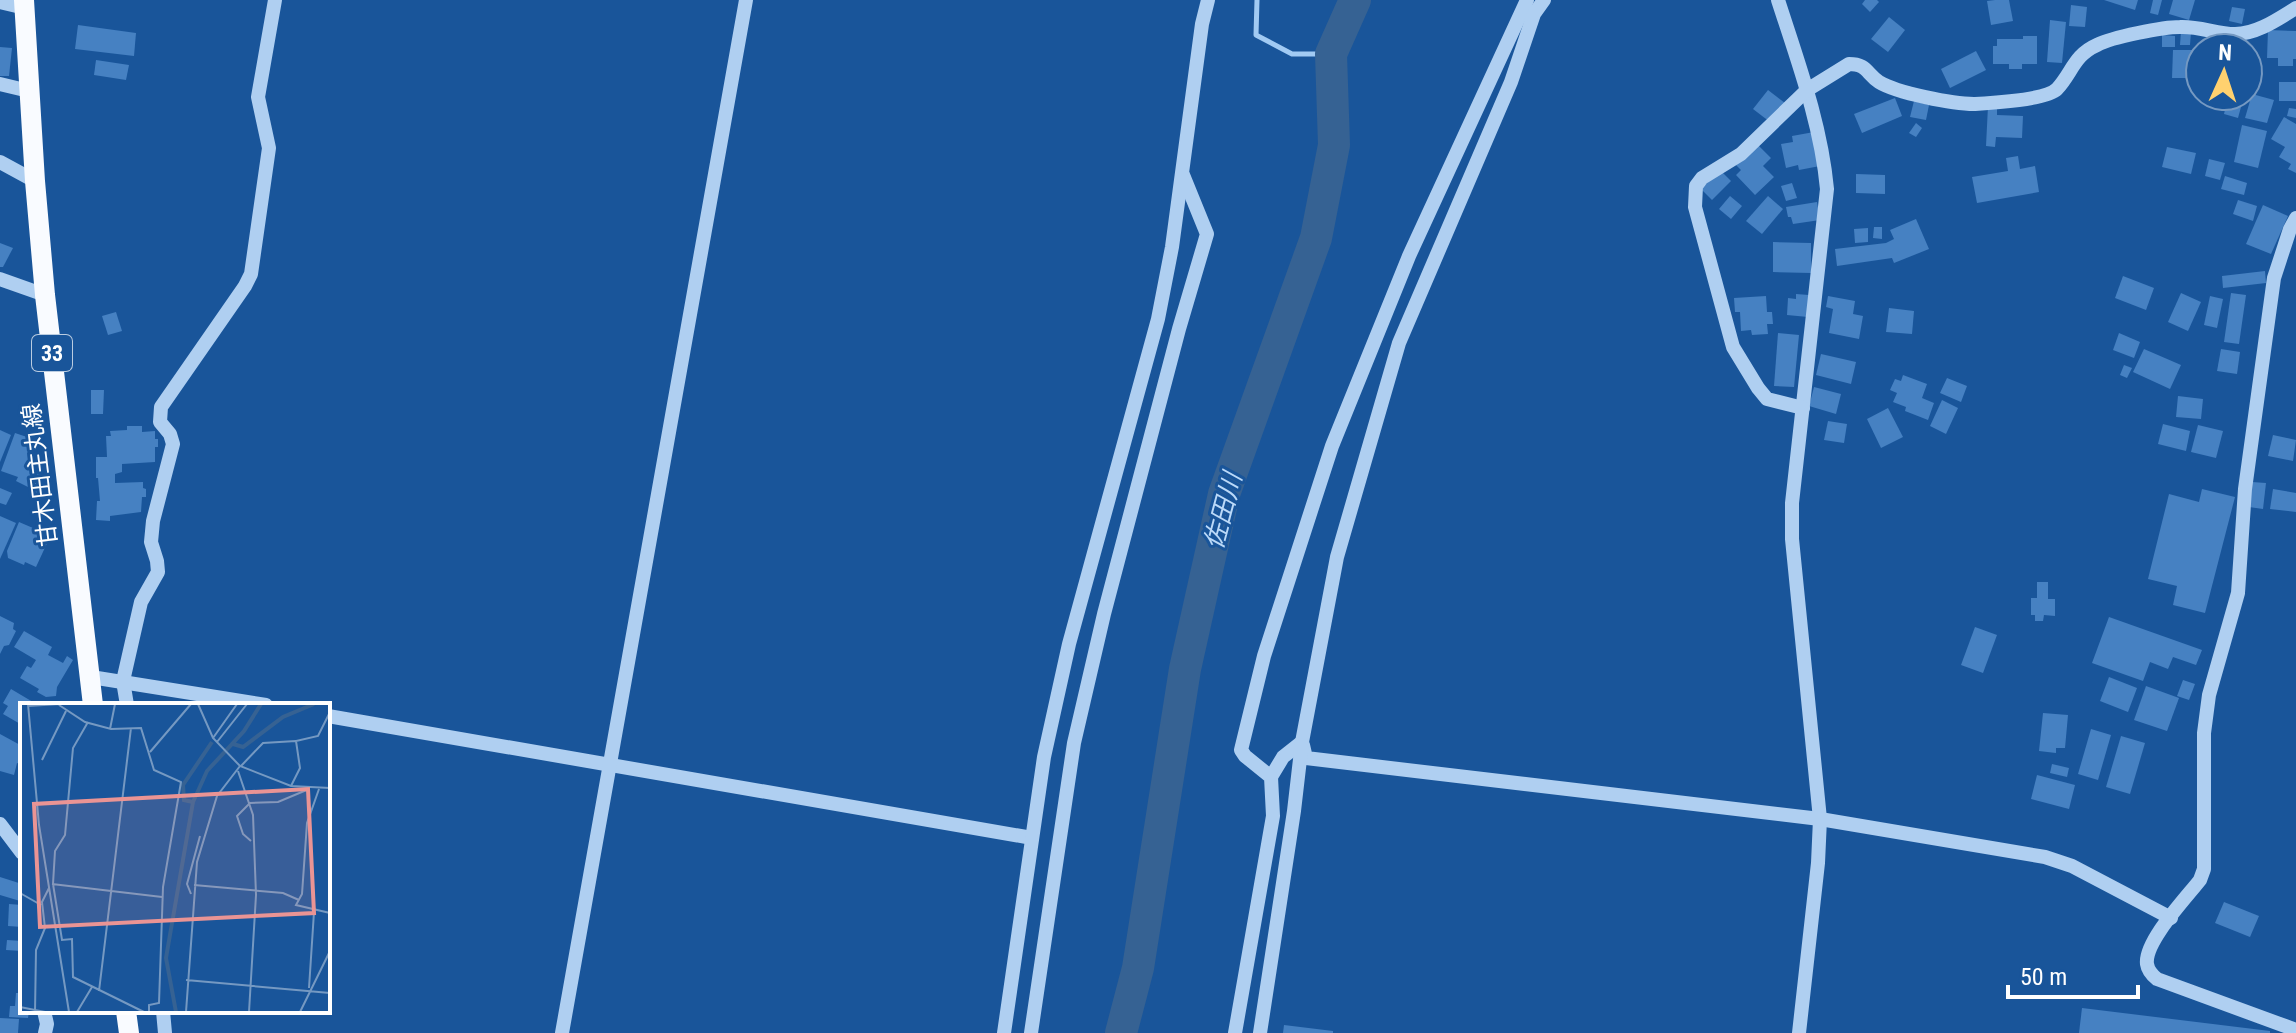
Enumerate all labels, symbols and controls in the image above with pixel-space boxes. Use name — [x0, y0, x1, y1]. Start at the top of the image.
north arrow — [2184, 32, 2264, 112]
text: N — [2218, 40, 2232, 65]
road number: 33 — [32, 335, 72, 371]
street label: 甘木田主丸線 — [17, 402, 63, 548]
water label: 佐田川 — [1198, 467, 1248, 553]
inset map — [20, 703, 330, 1013]
scale bar — [2008, 949, 2138, 999]
text: 50 m — [2020, 963, 2067, 991]

